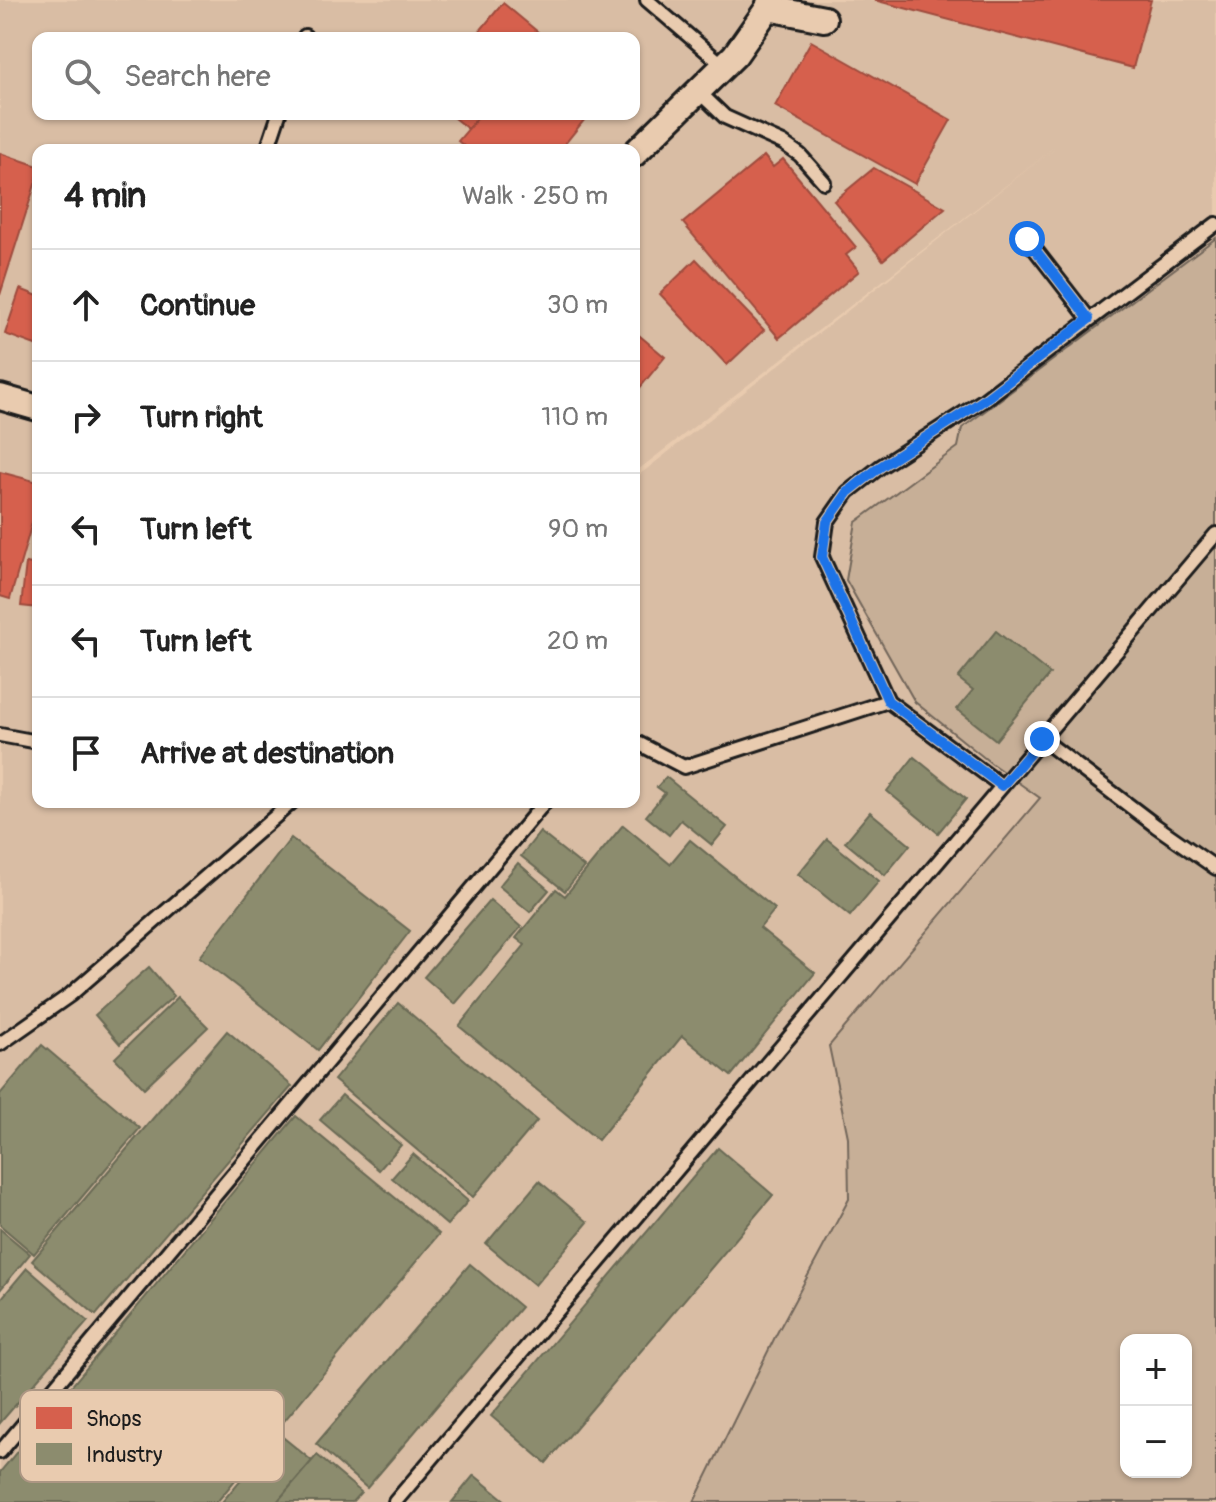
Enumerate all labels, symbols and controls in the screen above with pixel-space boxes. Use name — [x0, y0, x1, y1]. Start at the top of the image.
search box — [32, 32, 640, 120]
icon: search — [60, 54, 104, 98]
text: Search here — [124, 58, 271, 95]
text: 4 min — [64, 175, 146, 218]
text: Walk · 250 m — [462, 180, 608, 212]
route start — [1009, 221, 1045, 257]
icon: ahead — [64, 283, 108, 327]
text: Continue — [140, 287, 255, 324]
text: 30 m — [547, 289, 608, 321]
icon: right — [64, 395, 108, 439]
text: Turn right — [140, 399, 263, 436]
text: 110 m — [541, 401, 608, 433]
icon: left — [64, 507, 108, 551]
text: Turn left — [140, 511, 251, 548]
text: 90 m — [548, 513, 608, 545]
icon: left — [64, 619, 108, 663]
text: Turn left — [140, 623, 251, 660]
text: 20 m — [547, 625, 608, 657]
route end — [1024, 721, 1060, 757]
icon: arrive — [64, 731, 108, 775]
text: Arrive at destination — [140, 735, 394, 772]
map controls — [1120, 1334, 1192, 1478]
button: + — [1120, 1334, 1192, 1406]
legend — [20, 1390, 284, 1482]
text: Shops — [86, 1405, 142, 1433]
button: − — [1120, 1406, 1192, 1478]
text: Industry — [86, 1441, 162, 1469]

